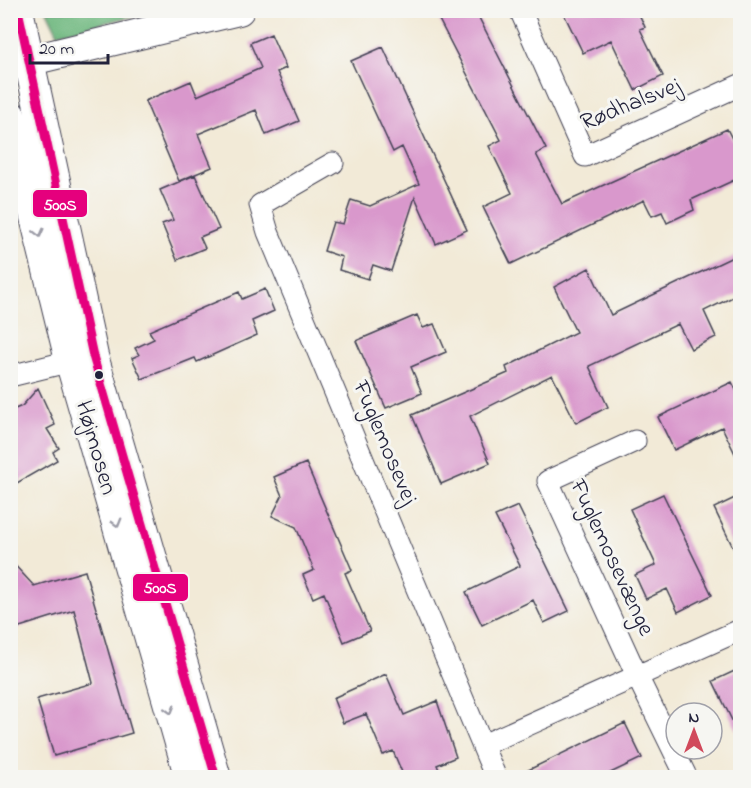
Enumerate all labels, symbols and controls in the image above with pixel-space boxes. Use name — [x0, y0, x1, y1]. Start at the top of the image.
scale bar — [30, 27, 108, 65]
text: 20 m — [39, 37, 74, 63]
street label: Rødhalsvej — [576, 69, 688, 141]
line badge: 500S — [32, 189, 88, 218]
text: 500S — [43, 194, 77, 218]
one-way arrow — [32, 228, 45, 238]
unlabelled marker — [93, 369, 105, 381]
street label: Fuglemosevej — [342, 375, 426, 512]
street label: Højmosen — [65, 397, 125, 499]
street label: Fuglemosevænge — [559, 473, 663, 642]
one-way arrow — [109, 518, 122, 528]
line badge: 500S — [132, 573, 189, 602]
text: 500S — [143, 577, 177, 601]
north arrow — [664, 701, 724, 761]
one-way arrow — [163, 705, 175, 715]
text: N — [689, 706, 700, 730]

